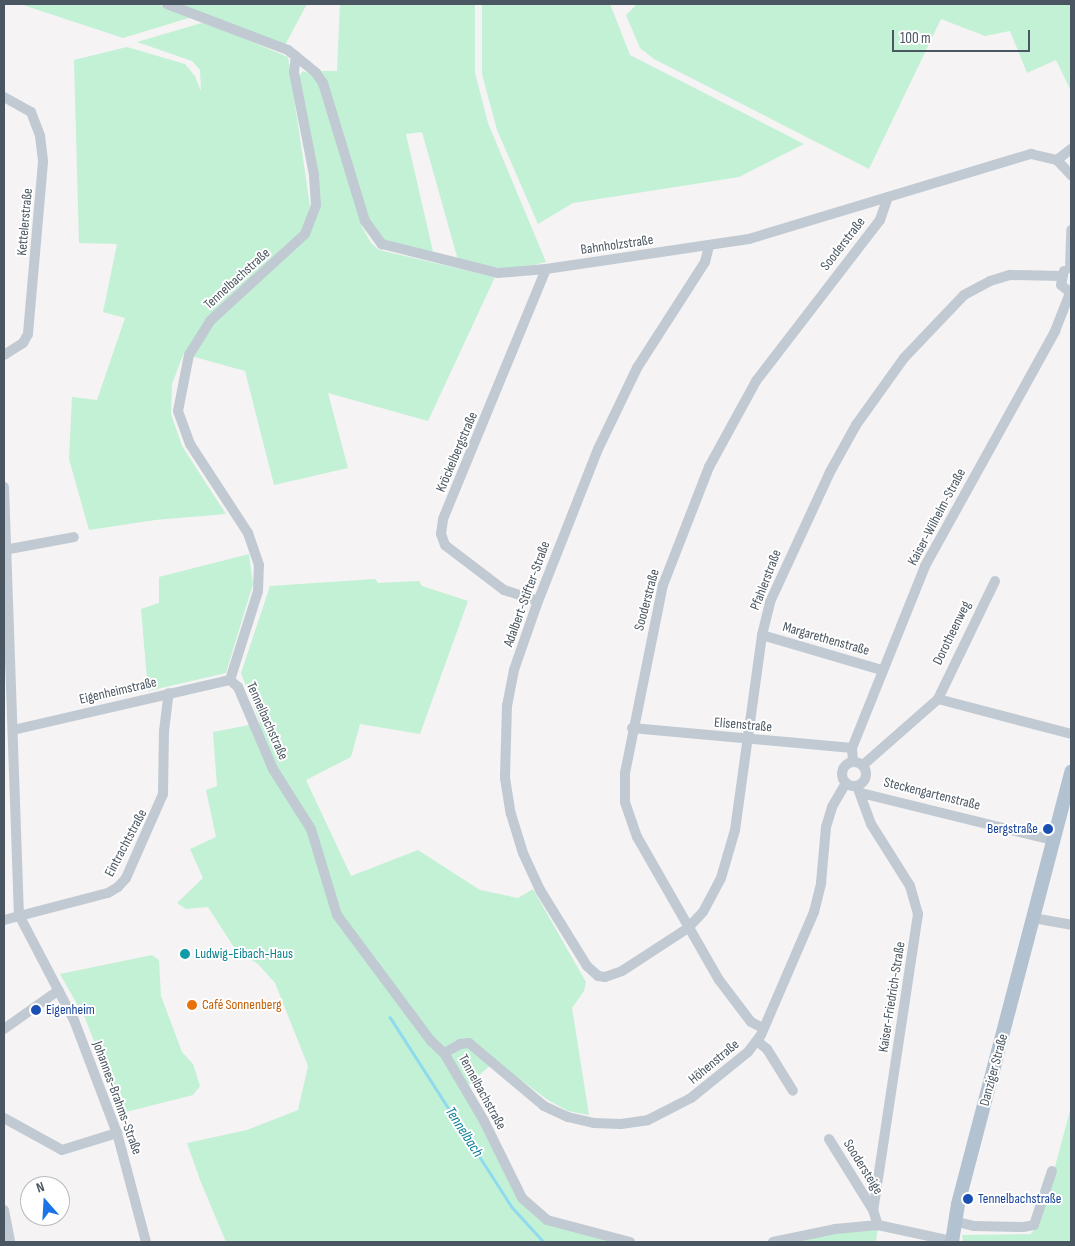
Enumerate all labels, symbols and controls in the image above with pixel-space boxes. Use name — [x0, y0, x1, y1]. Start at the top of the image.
scale bar — [895, 20, 1032, 52]
text: 100 m — [900, 29, 931, 48]
street label: Kettelerstraße — [14, 188, 36, 256]
street label: Sooderstraße — [817, 214, 869, 274]
street label: Bahnholzstraße — [580, 232, 654, 258]
street label: Tennelbachstraße — [200, 245, 274, 313]
street label: Kröckelbergstraße — [433, 409, 481, 495]
street label: Kaiser-Wilhelm-Straße — [904, 466, 970, 568]
street label: Adalbert-Stifter-Straße — [500, 539, 554, 649]
street label: Pfahlerstraße — [747, 547, 785, 613]
street label: Sooderstraße — [631, 567, 663, 633]
street label: Dorotheenweg — [929, 598, 975, 668]
street label: Margarethenstraße — [781, 619, 871, 659]
street label: Eigenheimstraße — [78, 674, 158, 708]
street label: Tennelbachstraße — [242, 680, 292, 762]
street label: Elisenstraße — [713, 714, 773, 736]
street label: Steckengartenstraße — [882, 774, 982, 814]
street label: Eintrachtstraße — [101, 806, 151, 880]
place label: Bergstraße — [987, 821, 1038, 837]
marker: Bergstraße — [1042, 823, 1054, 835]
street label: Kaiser-Friedrich-Straße — [875, 941, 909, 1053]
place label: Ludwig-Eibach-Haus — [195, 946, 293, 962]
marker: Ludwig-Eibach-Haus — [179, 948, 191, 960]
place label: Café Sonnenberg — [202, 997, 282, 1013]
marker: Café Sonnenberg — [186, 999, 198, 1011]
place label: Eigenheim — [46, 1002, 95, 1018]
marker: Eigenheim — [30, 1004, 42, 1016]
street label: Danziger Straße — [976, 1032, 1012, 1108]
street label: Höhenstraße — [685, 1036, 743, 1088]
street label: Johannes-Brahms-Straße — [89, 1039, 145, 1157]
street label: Tennelbachstraße — [454, 1051, 510, 1133]
water label: Tennelbach — [441, 1103, 487, 1161]
street label: Soodersteige — [840, 1136, 886, 1198]
north arrow — [20, 1176, 70, 1226]
text: N — [34, 1178, 47, 1197]
place label: Tennelbachstraße — [978, 1191, 1061, 1207]
marker: Tennelbachstraße — [962, 1193, 974, 1205]

